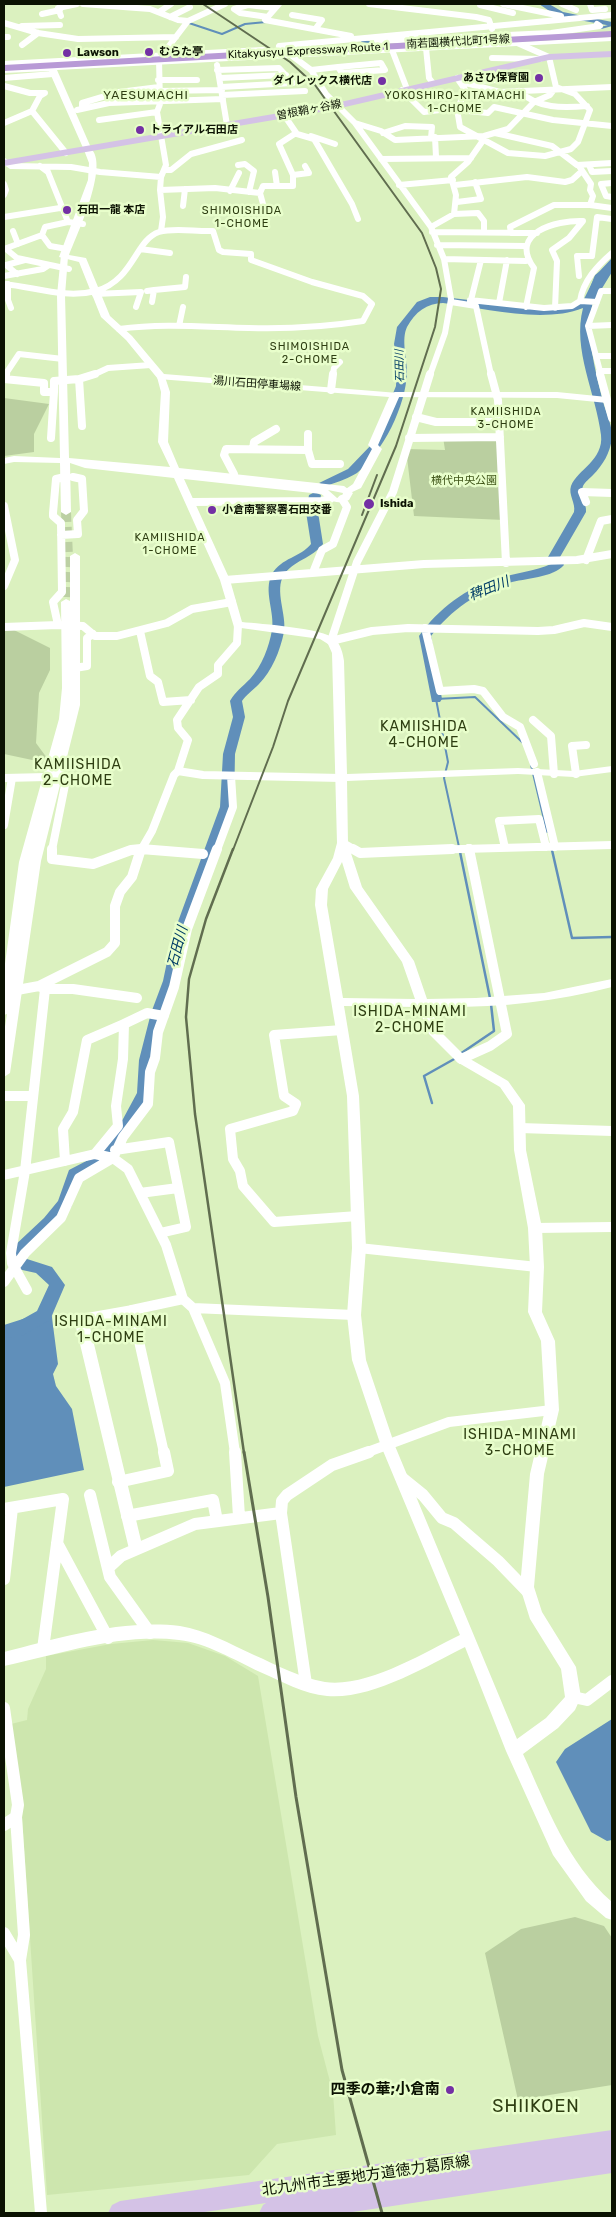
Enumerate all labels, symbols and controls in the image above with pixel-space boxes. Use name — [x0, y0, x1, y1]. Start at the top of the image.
street label: 南若園横代北町1号線 — [406, 33, 510, 51]
street label: Kitakyusyu Expressway Route 1 — [227, 40, 389, 62]
place label: むらた亭 — [159, 45, 203, 59]
place label: Lawson — [77, 46, 119, 60]
marker: むらた亭 — [143, 46, 155, 58]
marker: Lawson — [61, 47, 73, 59]
place label: あさひ保育園 — [463, 71, 529, 85]
marker: あさひ保育園 — [533, 72, 545, 84]
place label: ダイレックス横代店 — [273, 74, 372, 88]
marker: ダイレックス横代店 — [376, 75, 388, 87]
district label: YAESUMACHI — [102, 89, 190, 103]
district label: YOKOSHIRO-KITAMACHI 1-CHOME — [382, 89, 528, 115]
street label: 曽根鞘ヶ谷線 — [275, 97, 343, 123]
place label: トライアル石田店 — [150, 123, 238, 137]
marker: トライアル石田店 — [134, 124, 146, 136]
place label: 石田一龍 本店 — [77, 203, 145, 217]
marker: 石田一龍 本店 — [61, 204, 73, 216]
district label: SHIMOISHIDA 1-CHOME — [200, 204, 284, 230]
district label: SHIMOISHIDA 2-CHOME — [268, 340, 352, 366]
water label: 石田川 — [393, 349, 407, 383]
street label: 湯川石田停車場線 — [213, 374, 301, 394]
district label: KAMIISHIDA 3-CHOME — [469, 405, 543, 431]
park label: 横代中央公園 — [431, 474, 497, 488]
marker: Ishida — [362, 497, 376, 511]
place label: Ishida — [380, 497, 413, 511]
place label: 小倉南警察署石田交番 — [222, 503, 332, 517]
marker: 小倉南警察署石田交番 — [206, 504, 218, 516]
district label: KAMIISHIDA 1-CHOME — [133, 531, 207, 557]
water label: 稗田川 — [466, 573, 512, 605]
district label: KAMIISHIDA 4-CHOME — [379, 719, 469, 752]
district label: KAMIISHIDA 2-CHOME — [33, 757, 123, 790]
water label: 石田川 — [164, 925, 192, 969]
district label: ISHIDA-MINAMI 2-CHOME — [352, 1004, 468, 1036]
district label: ISHIDA-MINAMI 1-CHOME — [53, 1314, 169, 1346]
district label: ISHIDA-MINAMI 3-CHOME — [462, 1427, 578, 1460]
place label: 四季の華;小倉南 — [331, 2081, 440, 2099]
marker: 四季の華;小倉南 — [444, 2084, 456, 2096]
district label: SHIIKOEN — [491, 2096, 581, 2118]
street label: 北九州市主要地方道徳力葛原線 — [261, 2152, 471, 2200]

